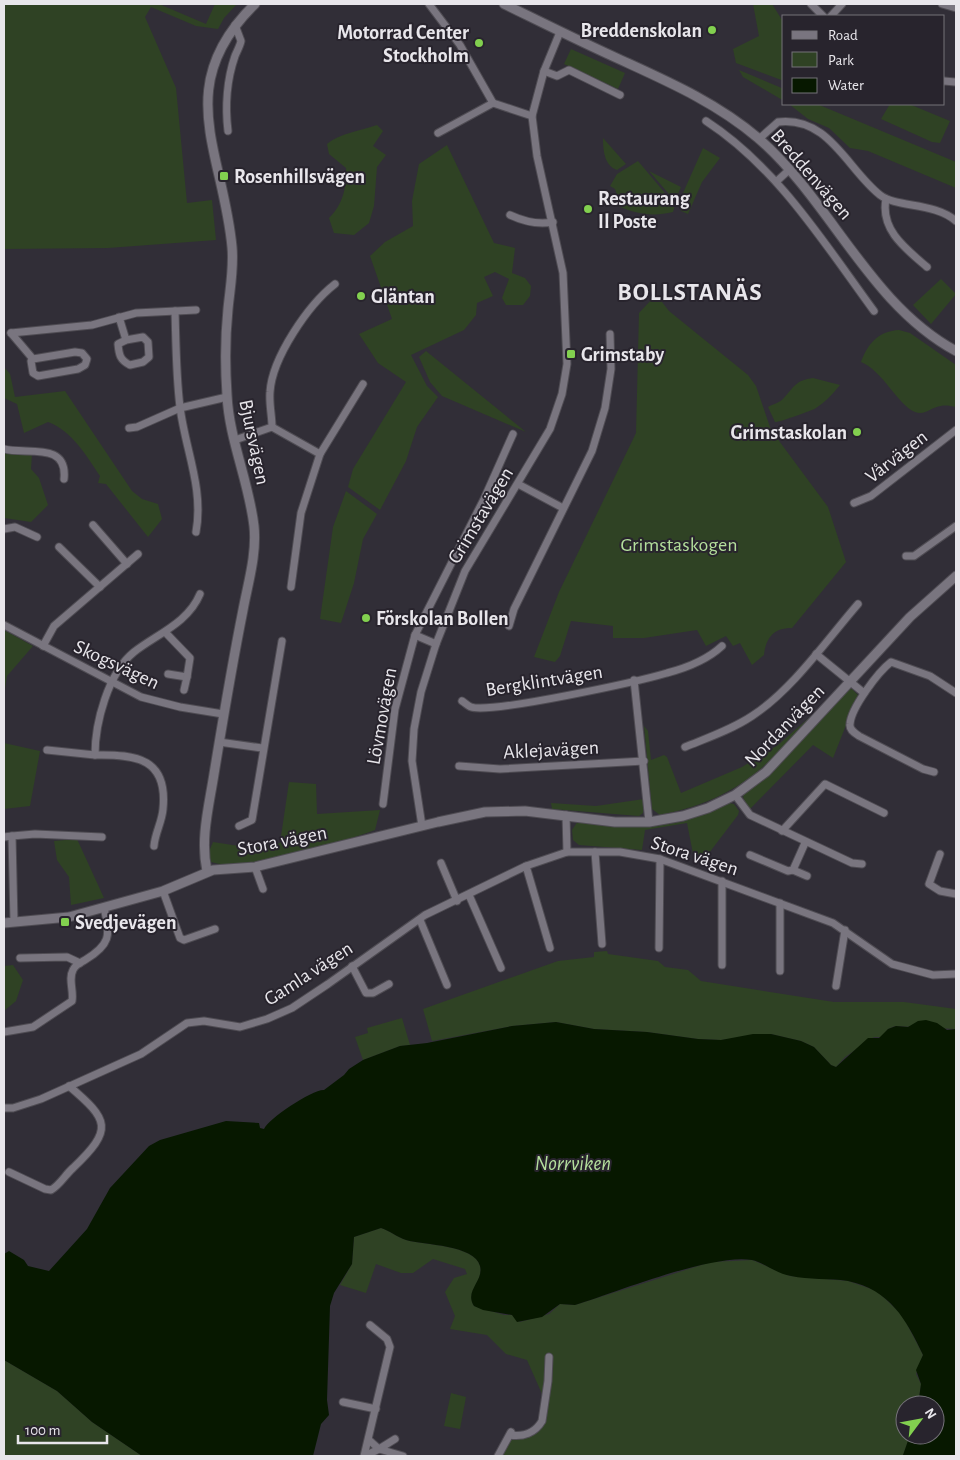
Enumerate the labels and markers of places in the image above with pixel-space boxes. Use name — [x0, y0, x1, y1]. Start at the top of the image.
place label: Breddenskolan — [581, 21, 702, 41]
place label: Motorrad Center Stockholm — [337, 23, 469, 66]
marker: Breddenskolan — [706, 24, 718, 36]
marker: Motorrad Center Stockholm — [473, 37, 485, 49]
place label: Rosenhillsvägen — [234, 167, 365, 187]
marker: Rosenhillsvägen — [218, 170, 230, 182]
place label: Restaurang Il Poste — [598, 189, 691, 232]
marker: Restaurang Il Poste — [582, 203, 594, 215]
place label: Gläntan — [371, 287, 435, 307]
marker: Gläntan — [355, 290, 367, 302]
place label: Grimstaby — [581, 345, 664, 365]
marker: Grimstaby — [565, 348, 577, 360]
place label: Grimstaskolan — [731, 423, 847, 443]
marker: Grimstaskolan — [851, 426, 863, 438]
place label: Förskolan Bollen — [376, 609, 509, 629]
marker: Förskolan Bollen — [360, 612, 372, 624]
place label: Svedjevägen — [75, 913, 177, 933]
marker: Svedjevägen — [59, 916, 71, 928]

